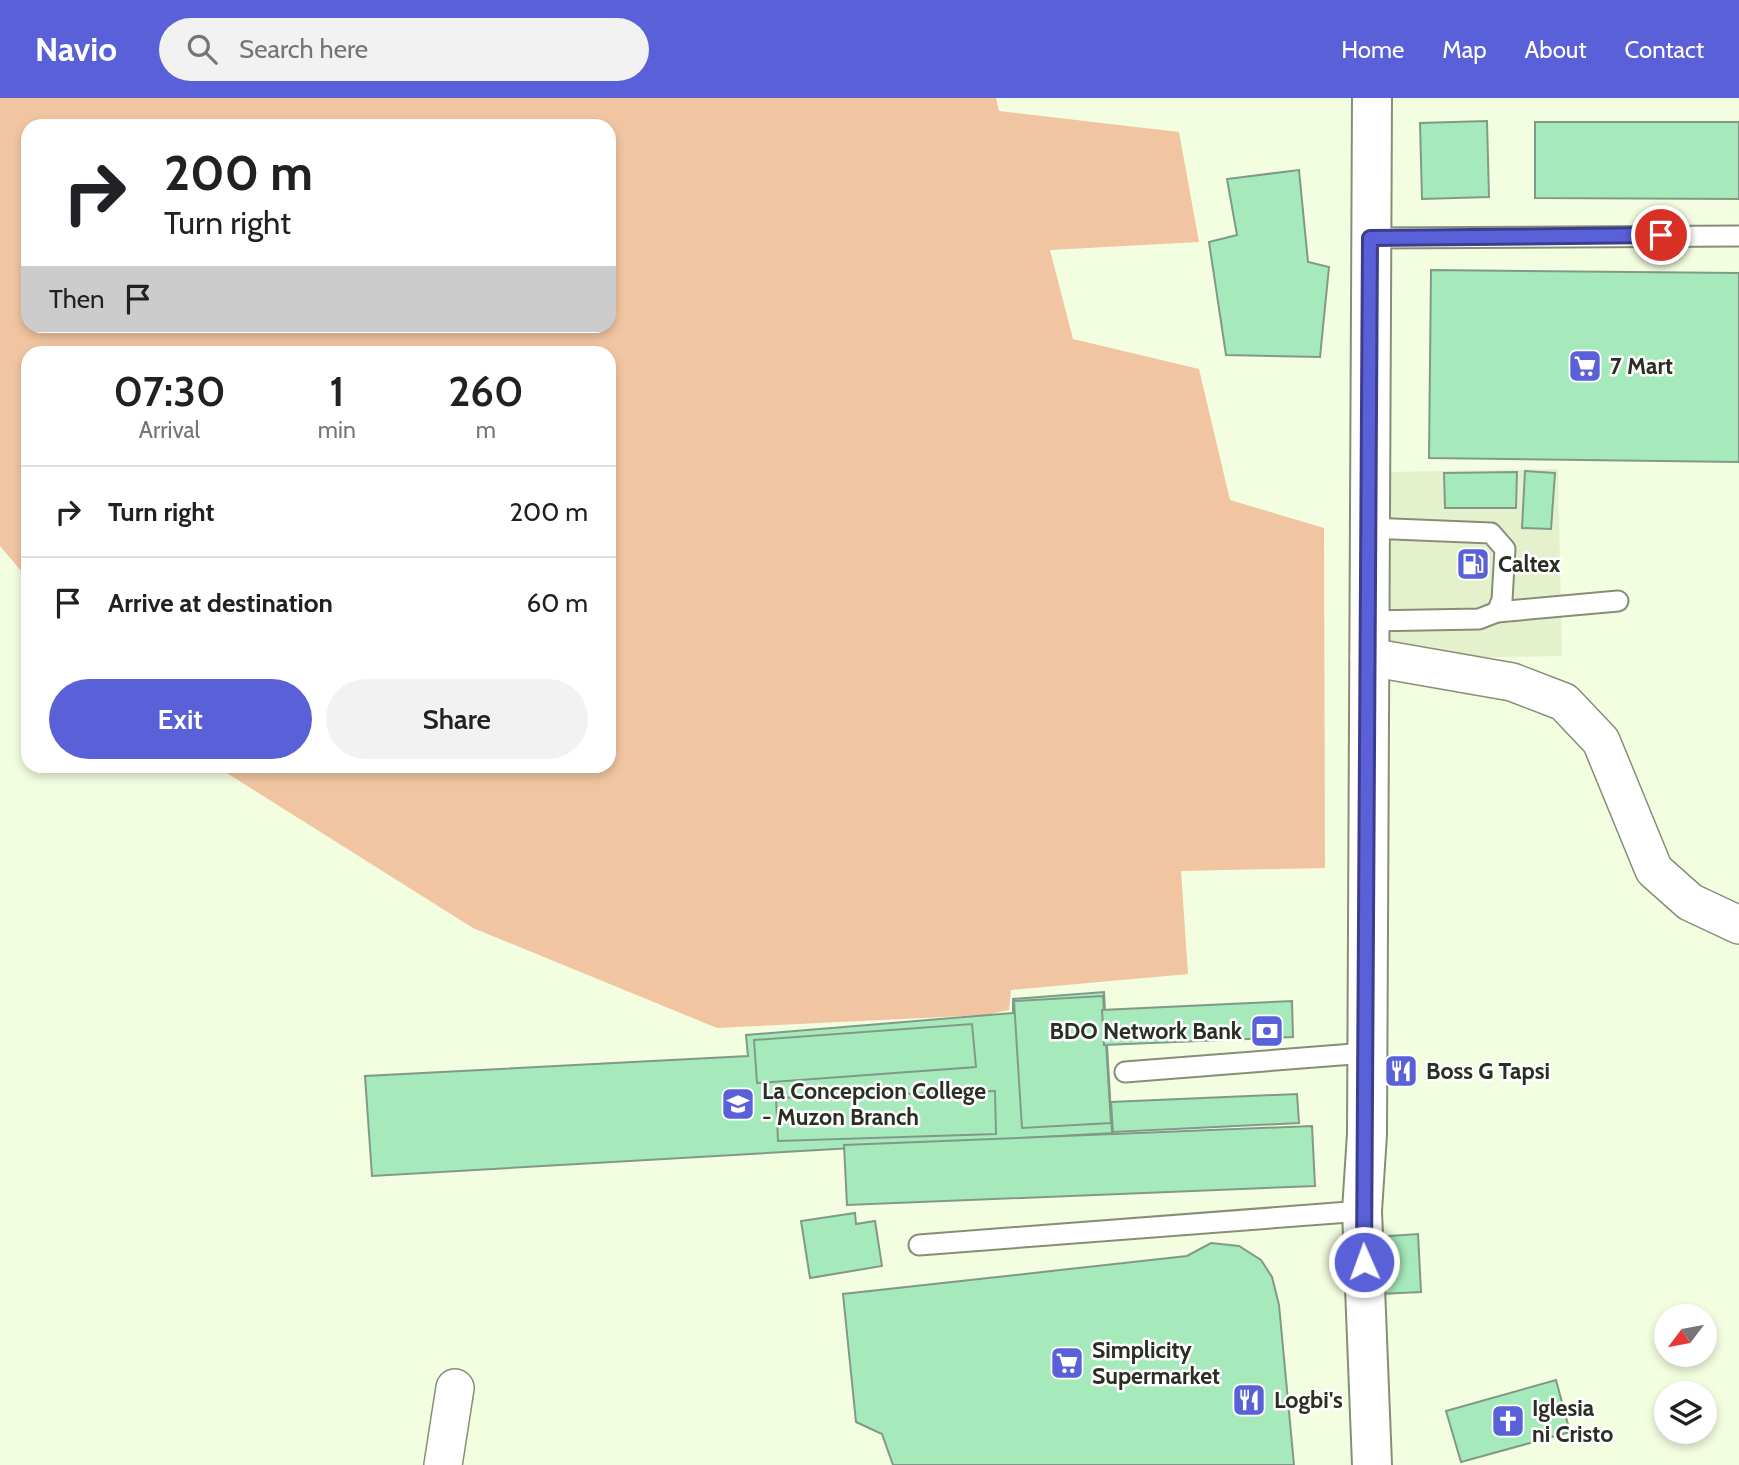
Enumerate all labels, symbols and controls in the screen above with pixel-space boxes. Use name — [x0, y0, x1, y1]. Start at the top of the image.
search box — [159, 18, 649, 81]
text: Navio — [35, 29, 117, 69]
icon: search — [183, 30, 221, 68]
text: Search here — [239, 33, 368, 65]
text: Home — [1341, 35, 1404, 64]
text: Map — [1442, 35, 1487, 64]
text: About — [1525, 35, 1587, 64]
text: Contact — [1625, 35, 1704, 64]
text: 200 m — [164, 143, 313, 202]
icon: right — [49, 147, 140, 238]
text: Turn right — [164, 203, 291, 242]
pin — [1631, 205, 1691, 265]
icon: arrive — [1642, 216, 1680, 254]
icon: arrive — [119, 280, 157, 318]
text: Then — [49, 283, 105, 315]
supermarket icon: 7 Mart — [1566, 347, 1604, 385]
place label: 7 Mart — [1610, 352, 1673, 380]
text: 07:30 — [113, 365, 225, 417]
text: 1 — [329, 365, 344, 417]
text: 260 — [448, 365, 524, 417]
text: Arrival — [139, 416, 200, 444]
text: min — [318, 416, 356, 444]
text: m — [476, 416, 496, 444]
icon: right — [49, 493, 87, 531]
text: Turn right — [108, 496, 214, 528]
text: 200 m — [509, 496, 588, 528]
fuel station icon: Caltex — [1454, 545, 1492, 583]
place label: Caltex — [1498, 550, 1561, 578]
icon: arrive — [49, 584, 87, 622]
text: Arrive at destination — [108, 587, 333, 619]
text: 60 m — [526, 587, 588, 619]
button: Exit — [49, 679, 312, 759]
button: Share — [326, 679, 588, 759]
bank icon: BDO Network Bank — [1248, 1012, 1286, 1050]
place label: BDO Network Bank — [1049, 1017, 1243, 1045]
restaurant icon: Boss G Tapsi — [1382, 1052, 1420, 1090]
place label: Boss G Tapsi — [1426, 1057, 1550, 1085]
place label: La Concepcion College - Muzon Branch — [762, 1077, 986, 1131]
school or university icon: La Concepcion College - Muzon Branch — [719, 1085, 757, 1123]
position arrow — [1327, 1225, 1401, 1299]
north arrow — [1654, 1304, 1717, 1367]
map controls — [1654, 1304, 1717, 1444]
place label: Simplicity Supermarket — [1092, 1336, 1220, 1390]
supermarket icon: Simplicity Supermarket — [1048, 1344, 1086, 1382]
restaurant icon: Logbi's — [1230, 1381, 1268, 1419]
button: layers — [1654, 1381, 1717, 1444]
place label: Logbi's — [1274, 1386, 1343, 1414]
place label: Iglesia ni Cristo — [1532, 1394, 1613, 1448]
church icon: Iglesia ni Cristo — [1489, 1402, 1527, 1440]

